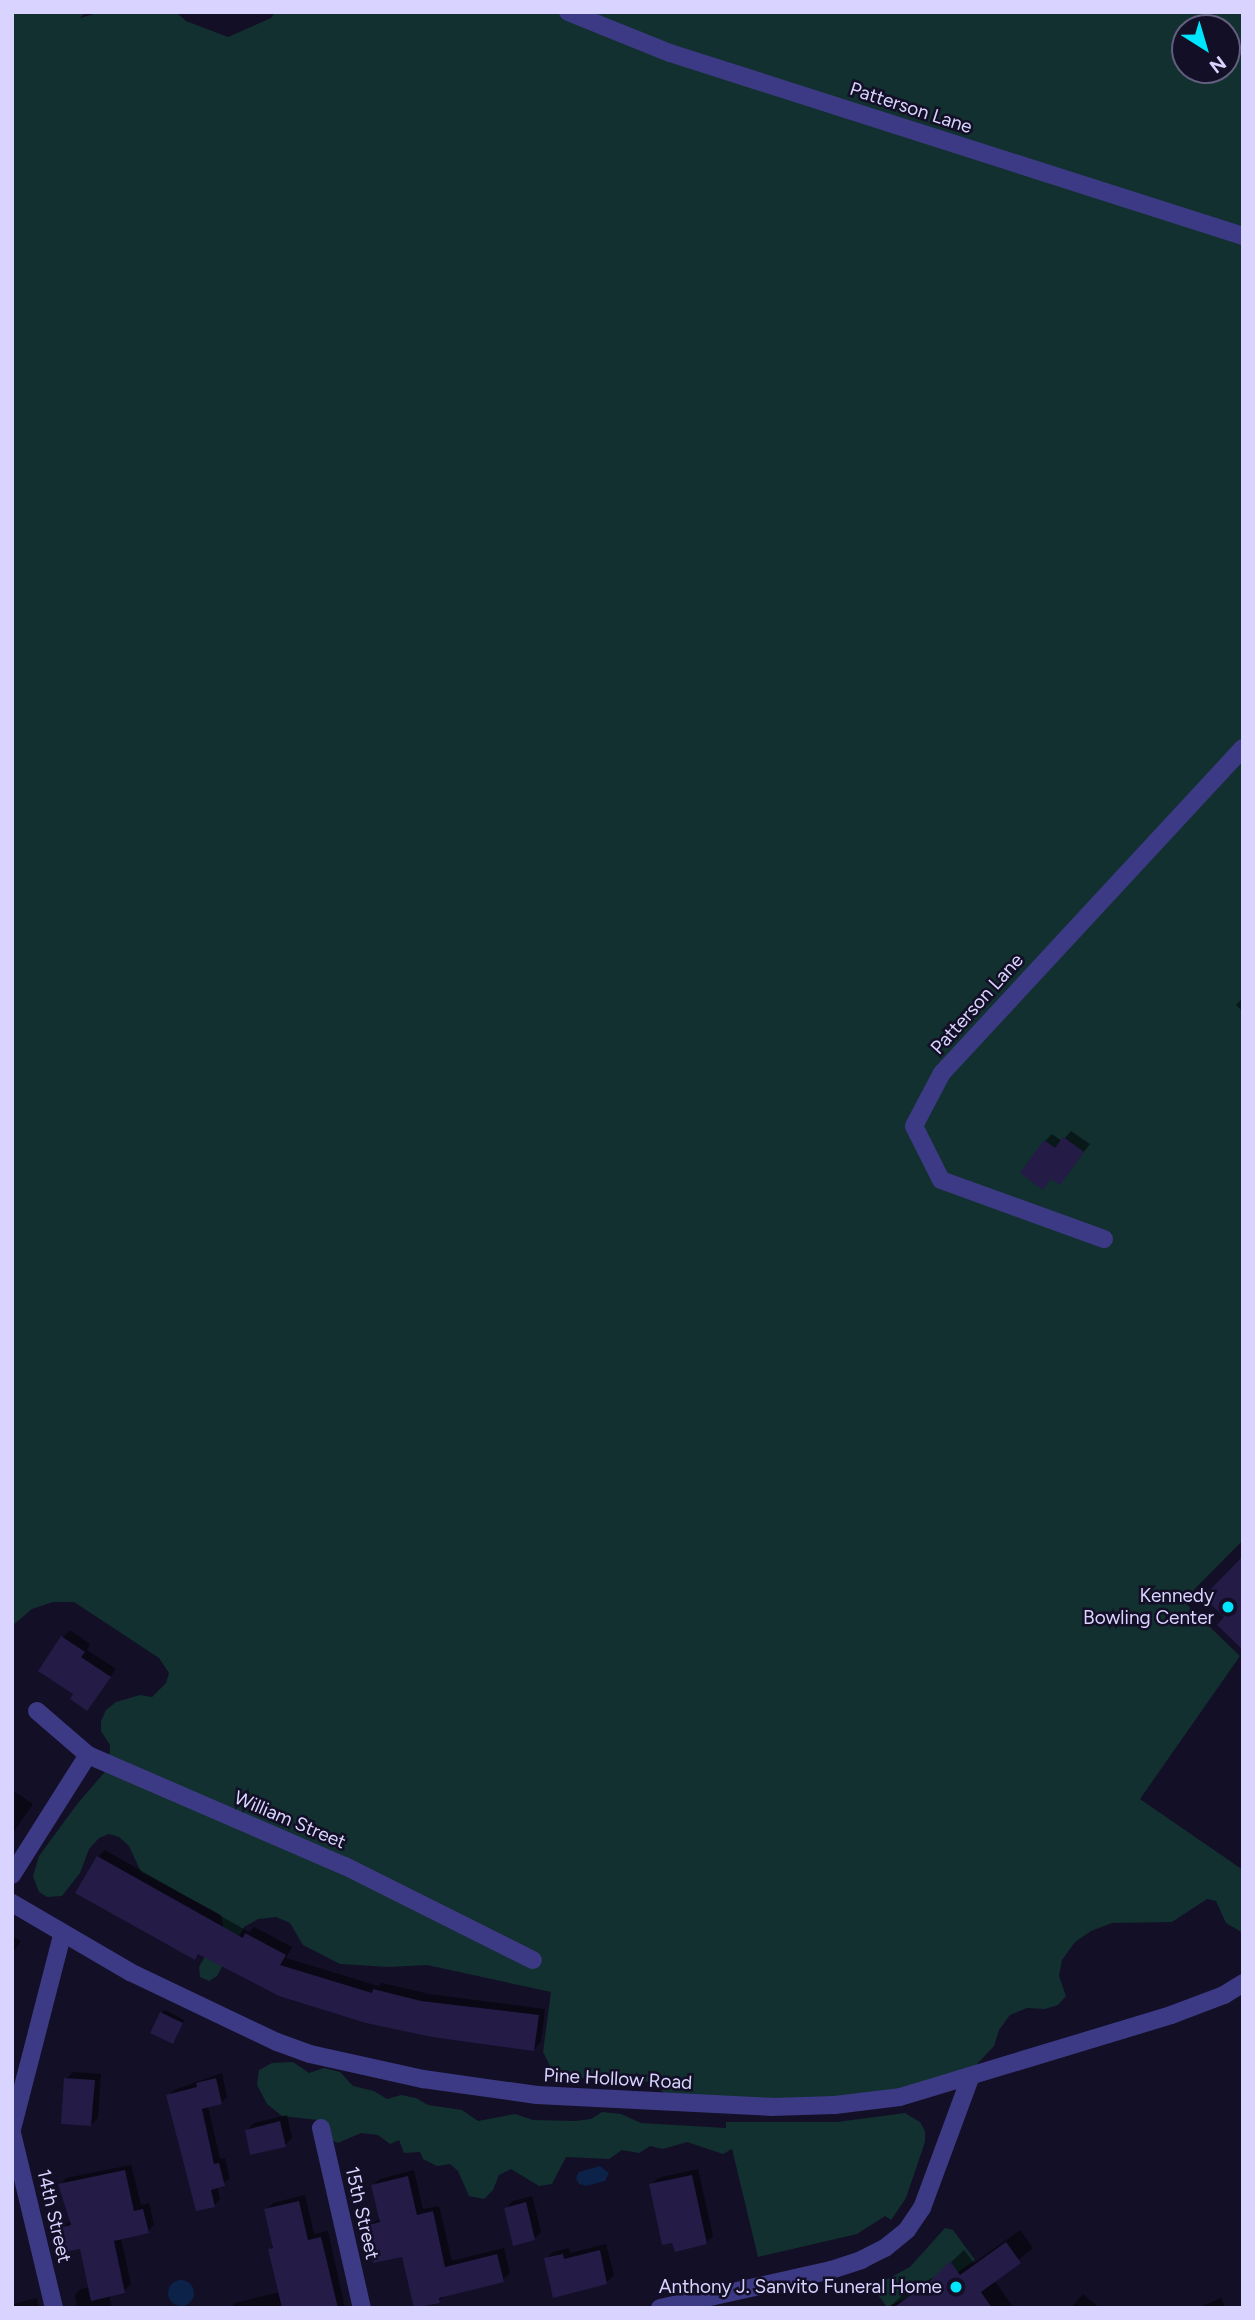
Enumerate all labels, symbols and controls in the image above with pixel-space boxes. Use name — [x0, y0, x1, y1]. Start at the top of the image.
north arrow — [1171, 14, 1241, 84]
text: N — [1205, 51, 1231, 78]
street label: Patterson Lane — [847, 77, 975, 139]
street label: Patterson Lane — [926, 949, 1028, 1059]
place label: Kennedy Bowling Center — [1083, 1585, 1214, 1629]
marker: Kennedy Bowling Center — [1220, 1599, 1236, 1615]
street label: William Street — [231, 1786, 349, 1854]
street label: Pine Hollow Road — [543, 2064, 693, 2094]
street label: 15th Street — [340, 2164, 384, 2262]
street label: 14th Street — [32, 2167, 76, 2265]
place label: Anthony J. Sanvito Funeral Home — [659, 2276, 942, 2298]
marker: Anthony J. Sanvito Funeral Home — [948, 2279, 964, 2295]

